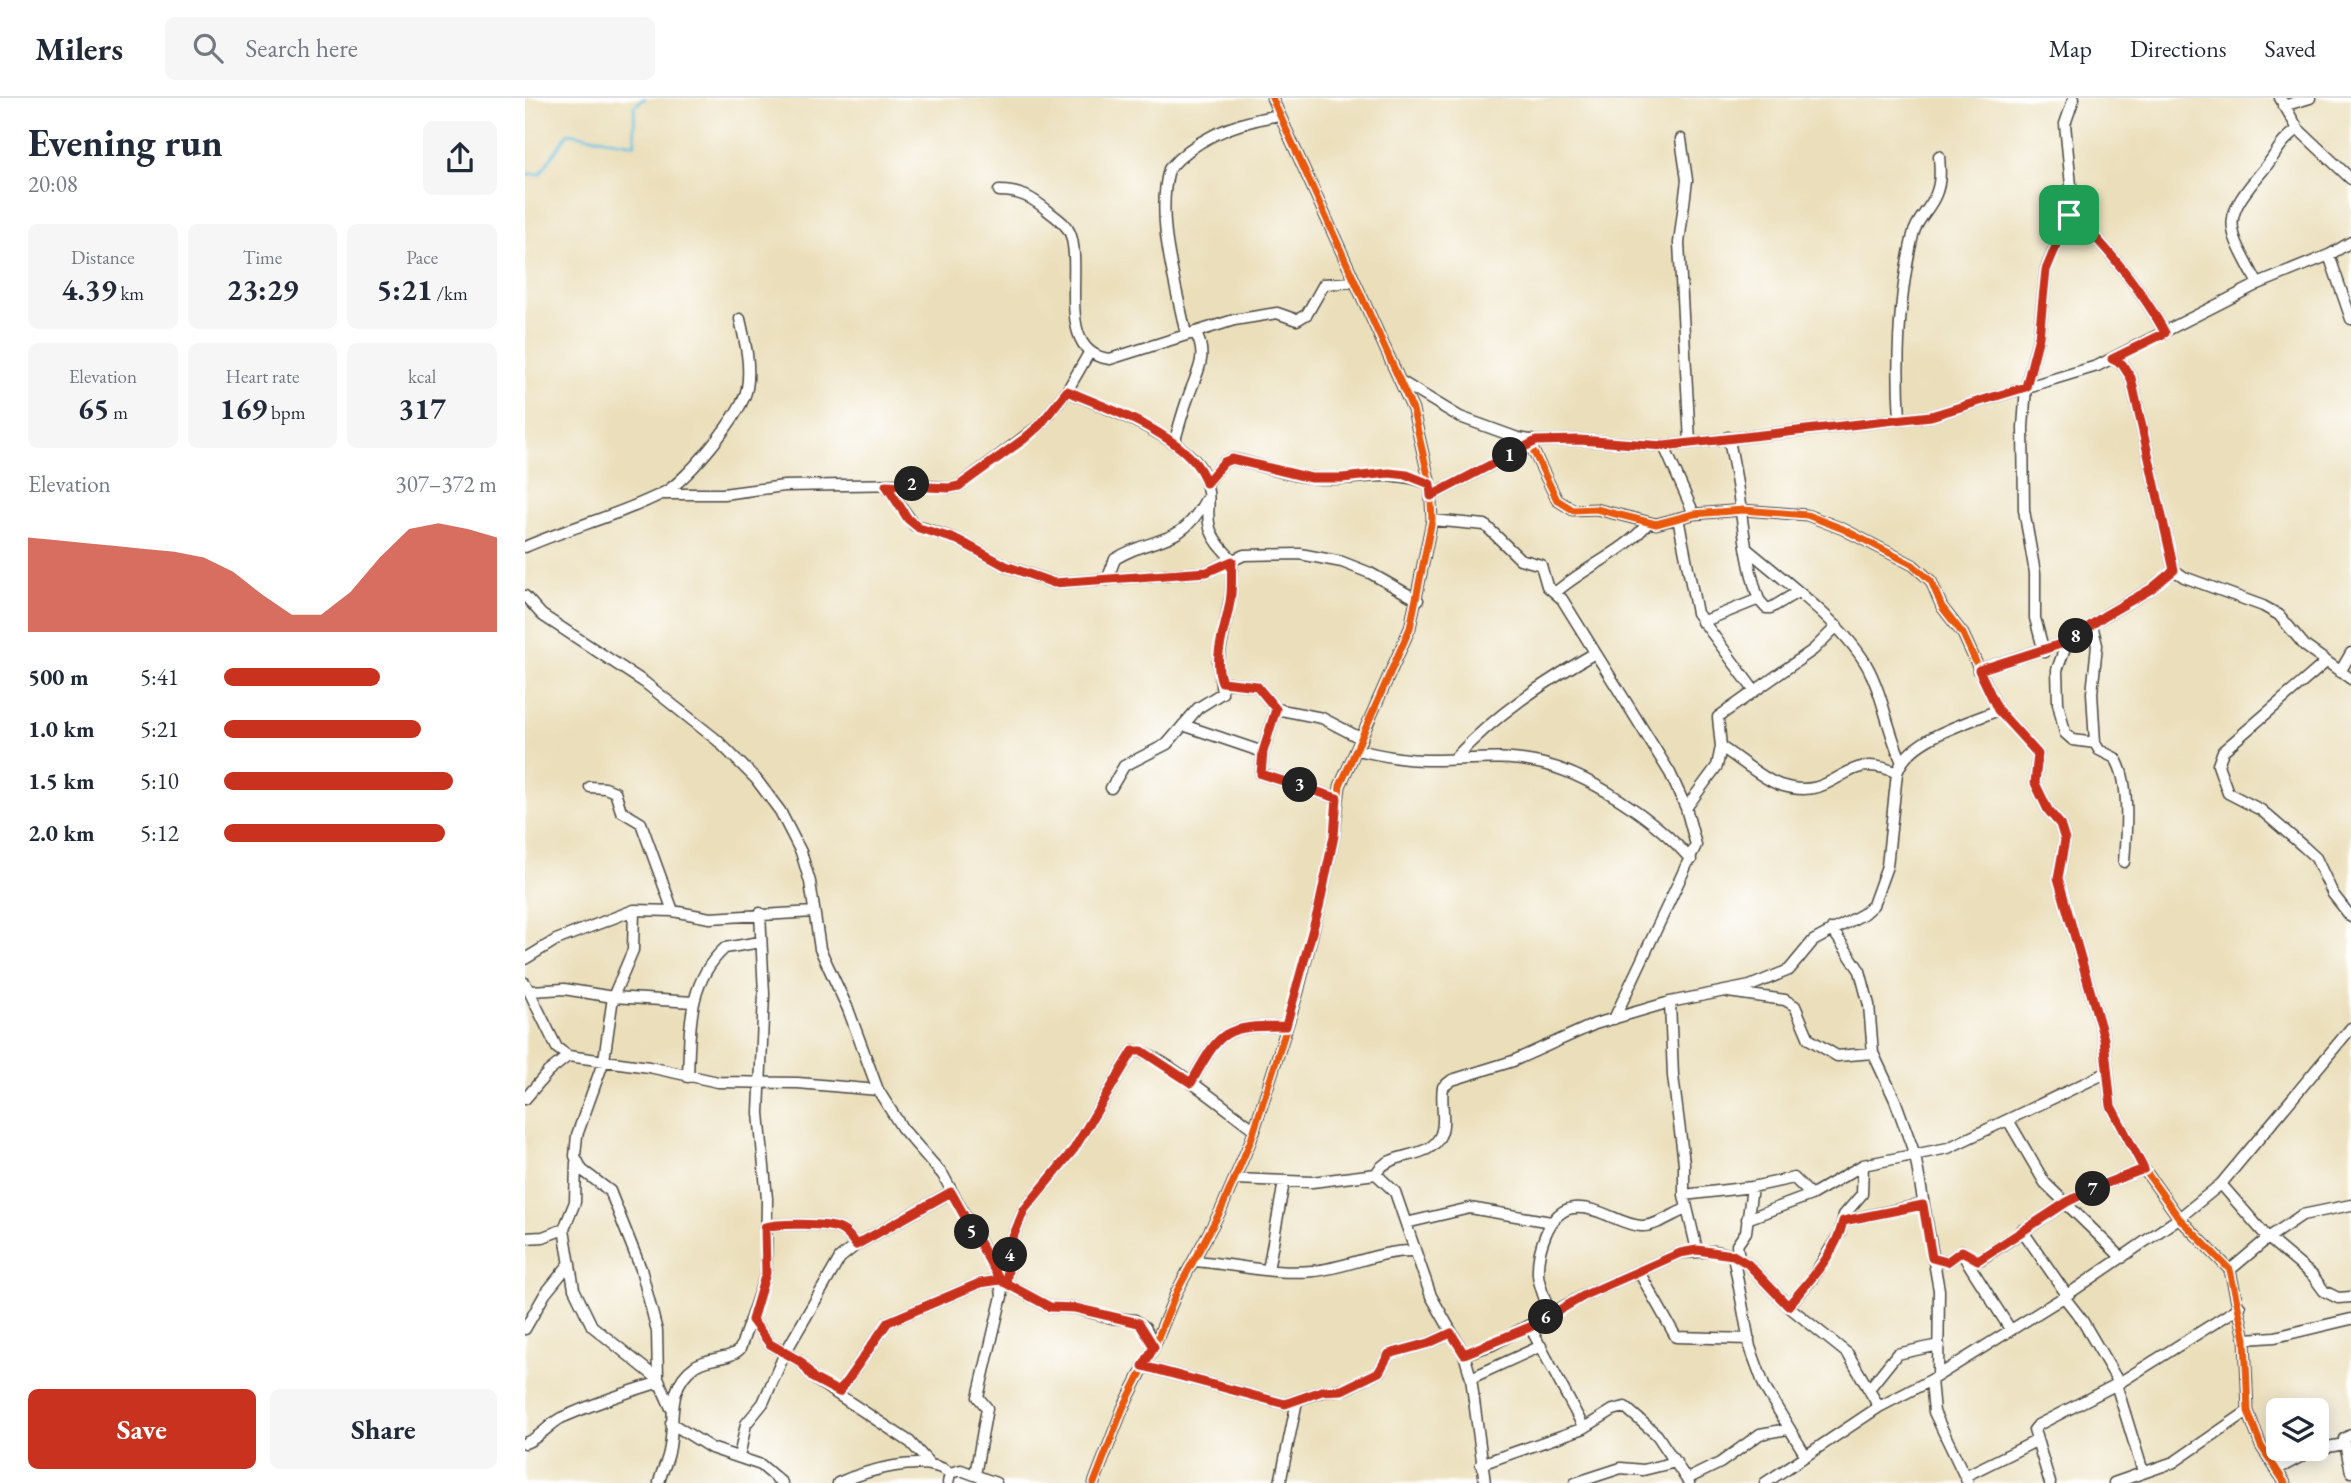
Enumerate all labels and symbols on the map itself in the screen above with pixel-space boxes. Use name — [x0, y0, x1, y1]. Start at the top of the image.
pin — [2039, 185, 2099, 245]
pin: 1 — [1493, 438, 1527, 472]
pin: 2 — [895, 466, 929, 502]
pin: 8 — [2059, 618, 2093, 654]
pin: 3 — [1283, 768, 1317, 802]
pin: 7 — [2075, 1172, 2111, 1206]
pin: 5 — [955, 1214, 989, 1250]
pin: 4 — [993, 1238, 1028, 1272]
pin: 6 — [1529, 1300, 1563, 1334]

